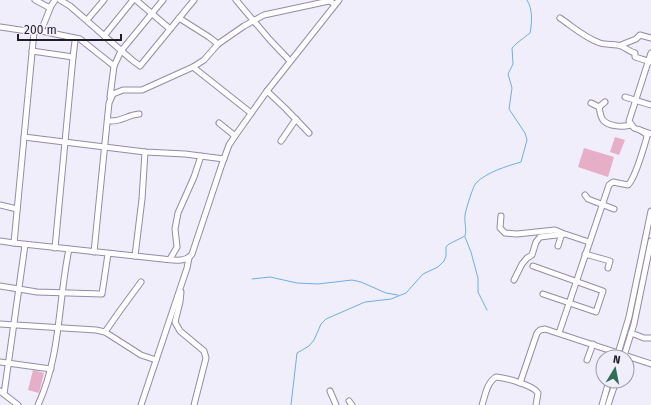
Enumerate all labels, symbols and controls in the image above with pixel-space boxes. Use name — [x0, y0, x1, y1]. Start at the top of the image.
scale bar — [18, 16, 121, 42]
text: 200 m — [24, 23, 57, 37]
north arrow — [595, 349, 635, 389]
text: N — [612, 353, 621, 367]

